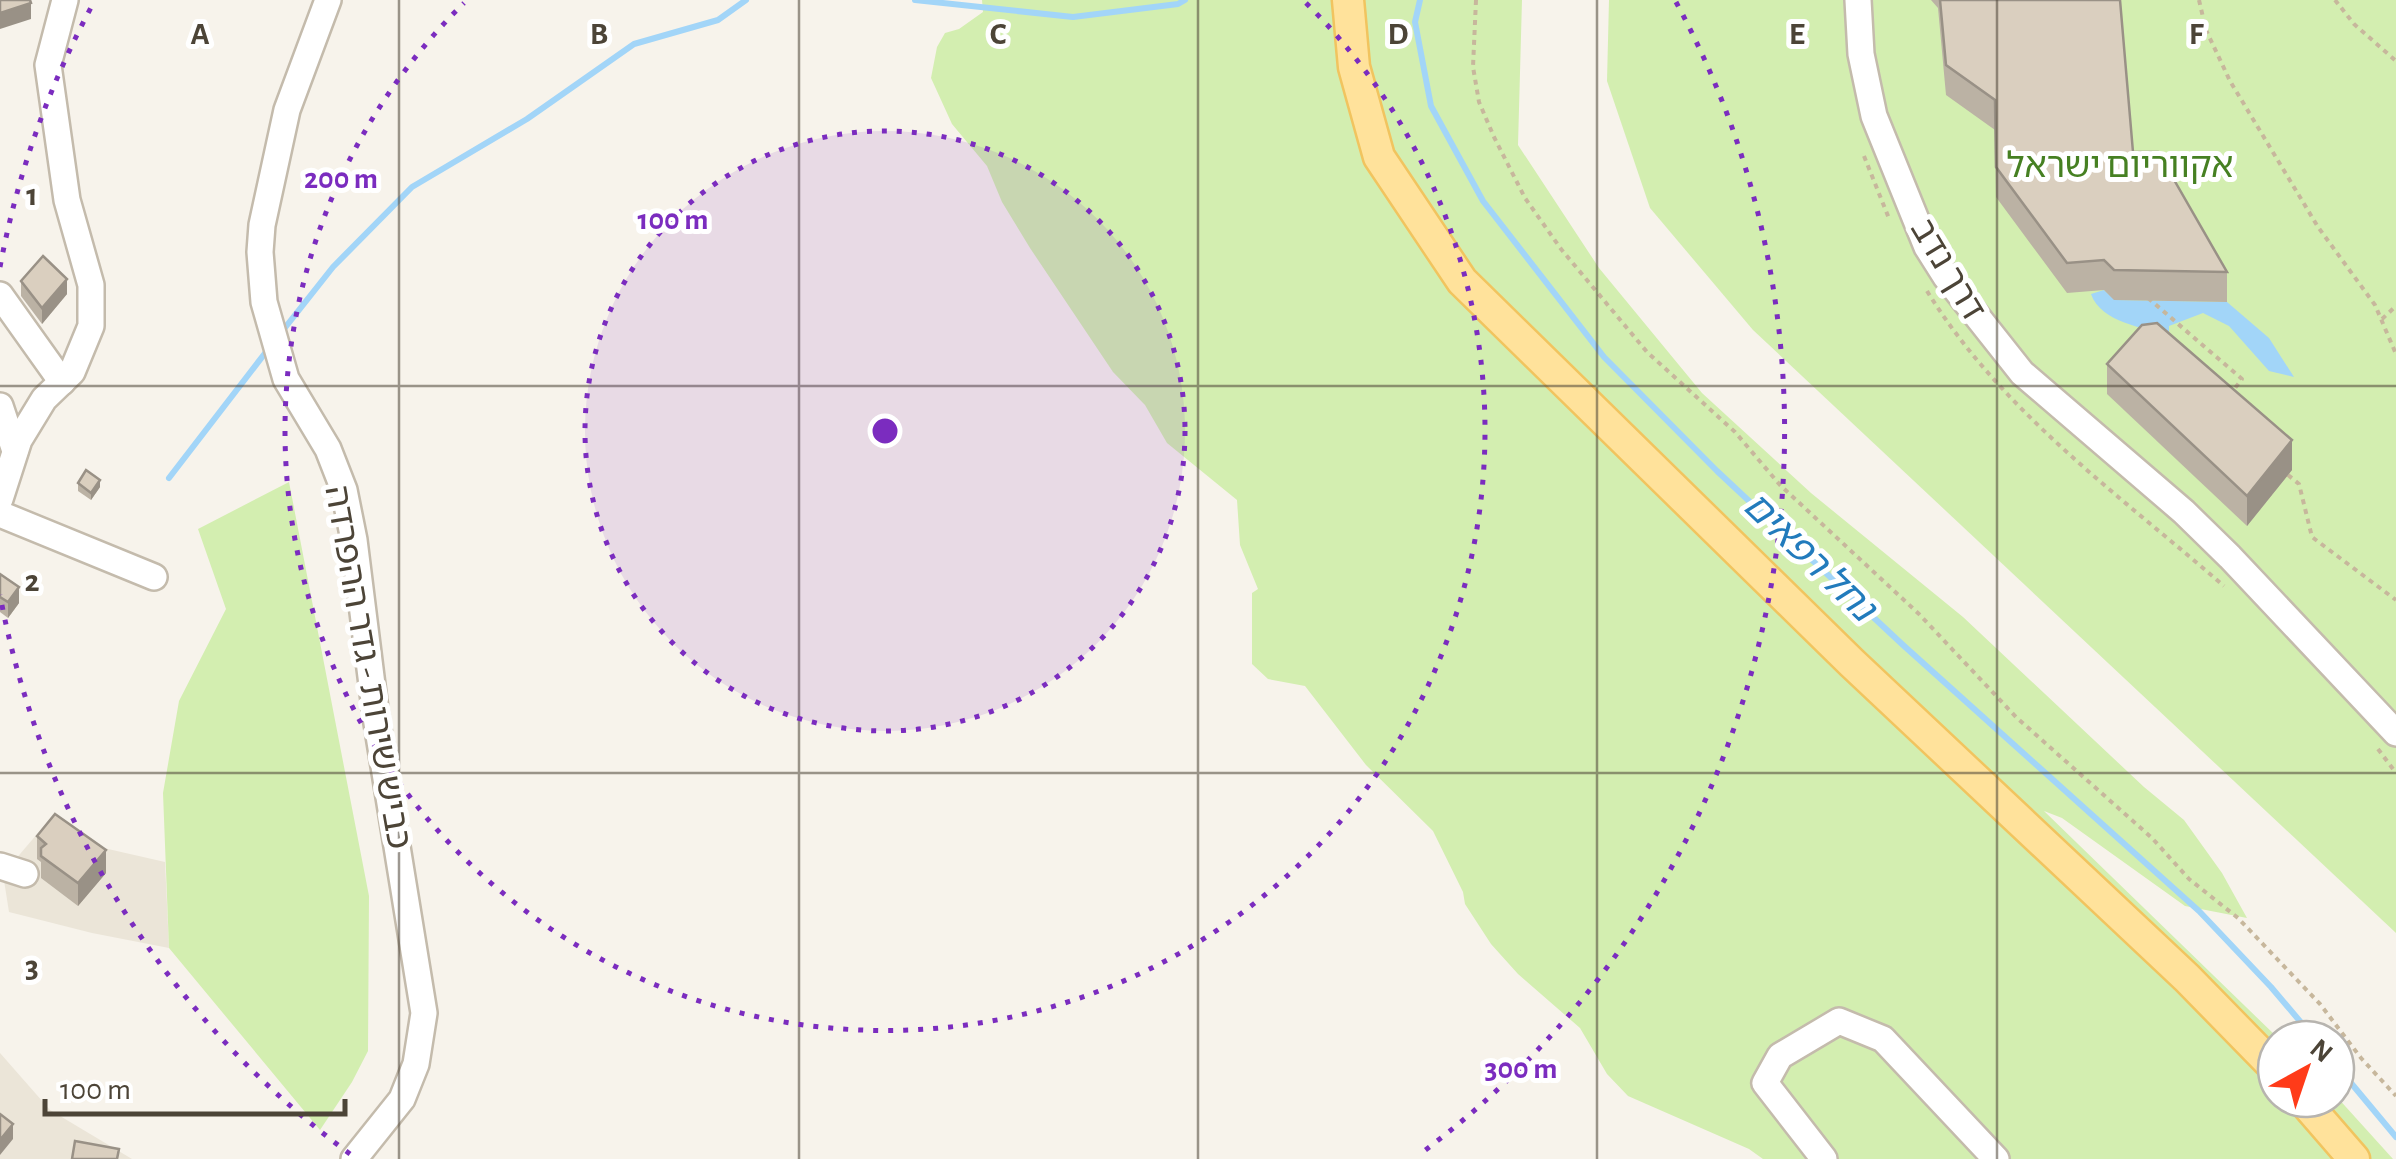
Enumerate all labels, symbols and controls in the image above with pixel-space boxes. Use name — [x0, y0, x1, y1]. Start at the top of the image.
text: A — [190, 18, 210, 50]
text: B — [590, 18, 608, 50]
text: C — [990, 18, 1007, 50]
text: D — [1388, 18, 1409, 50]
text: E — [1789, 18, 1805, 50]
text: F — [2189, 18, 2205, 50]
park label: אקווריום ישראל — [2006, 149, 2234, 184]
text: 200 m — [304, 164, 378, 194]
text: 1 — [26, 179, 38, 211]
text: 100 m — [638, 205, 708, 235]
street label: דרך נדב — [1904, 213, 1991, 326]
centre of rings — [867, 413, 903, 449]
street label: כביש שירות - גדר ההפרדה — [318, 483, 417, 852]
water label: נחל רפאים — [1735, 486, 1884, 631]
text: 2 — [24, 565, 40, 597]
text: 3 — [25, 951, 39, 983]
north arrow — [2256, 1019, 2356, 1119]
text: N — [2304, 1034, 2337, 1068]
scale bar — [45, 1054, 345, 1116]
text: 300 m — [1485, 1054, 1557, 1084]
text: 100 m — [60, 1075, 131, 1105]

